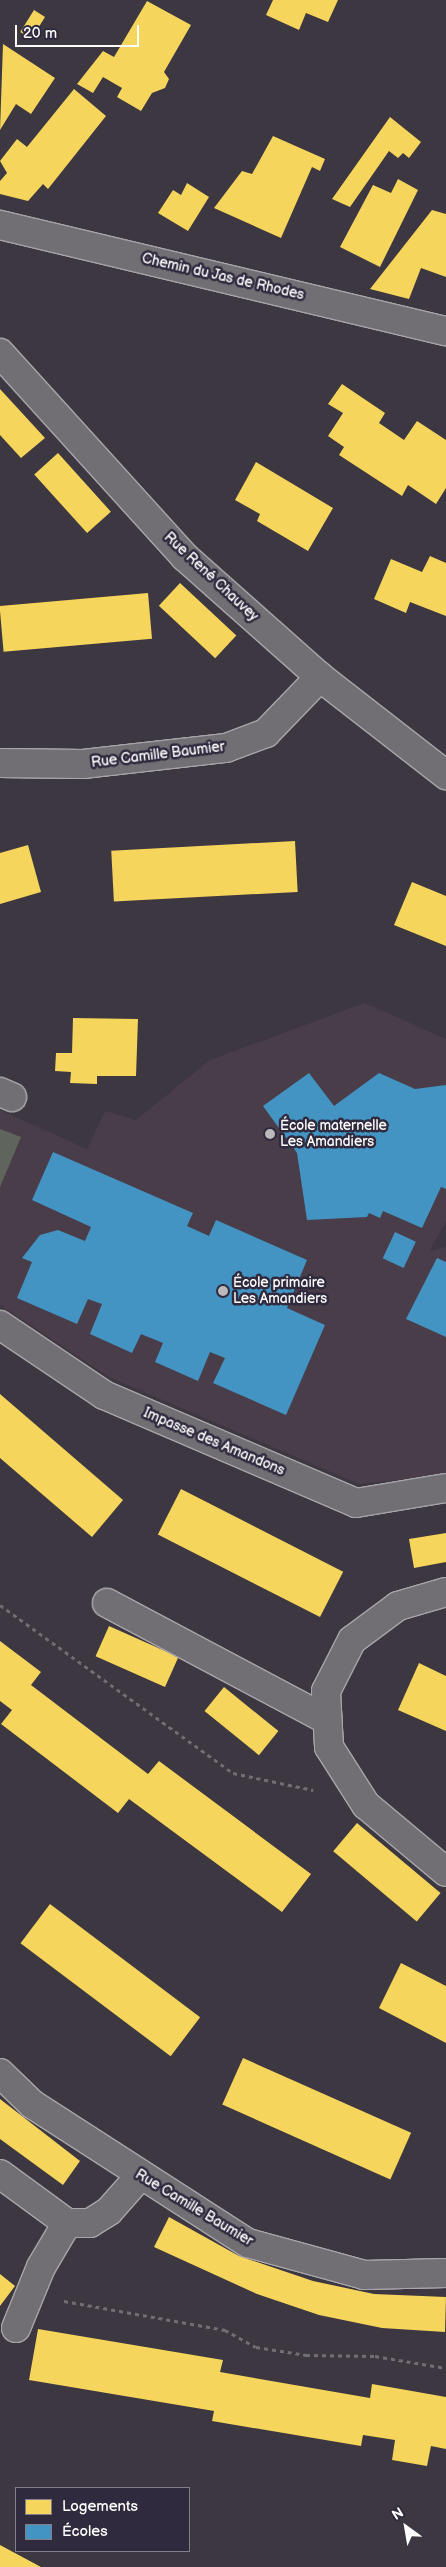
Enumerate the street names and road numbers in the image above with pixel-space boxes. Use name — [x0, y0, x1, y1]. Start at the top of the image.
street label: Chemin du Jas de Rhodes — [140, 250, 306, 304]
street label: Rue René Chauvey — [160, 529, 262, 625]
street label: Rue Camille Baumier — [90, 738, 226, 772]
street label: Impasse des Amandons — [141, 1405, 287, 1479]
street label: Rue Camille Baumier — [132, 2166, 256, 2250]

